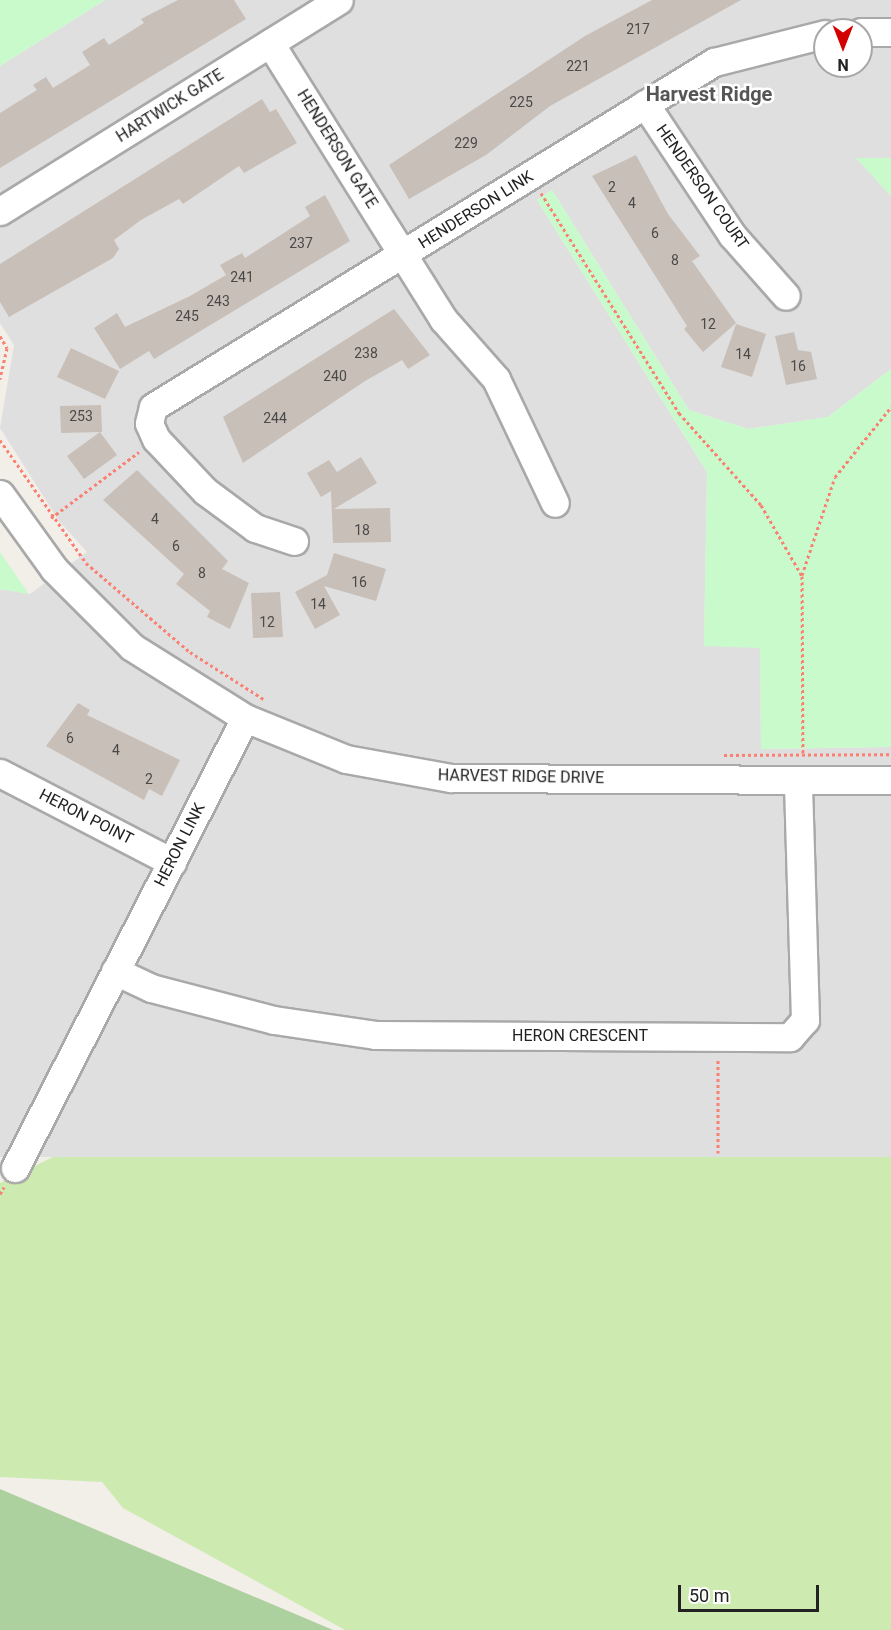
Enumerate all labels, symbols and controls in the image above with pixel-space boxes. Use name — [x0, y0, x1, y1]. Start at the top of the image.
north arrow — [813, 18, 873, 78]
house number: 217 — [626, 21, 650, 37]
text: N — [837, 55, 849, 74]
house number: 221 — [566, 58, 590, 74]
street label: HARTWICK GATE — [113, 65, 227, 147]
district label: Harvest Ridge — [646, 82, 772, 106]
street label: HENDERSON GATE — [293, 86, 381, 212]
house number: 225 — [509, 94, 533, 110]
street label: HENDERSON COURT — [652, 121, 752, 253]
house number: 229 — [454, 135, 478, 151]
street label: HENDERSON LINK — [415, 167, 537, 253]
house number: 2 — [608, 179, 616, 195]
house number: 4 — [628, 195, 636, 211]
house number: 6 — [651, 225, 659, 241]
house number: 237 — [289, 235, 313, 251]
house number: 8 — [671, 252, 679, 268]
house number: 241 — [230, 269, 254, 285]
house number: 243 — [206, 293, 230, 309]
house number: 245 — [175, 308, 199, 324]
house number: 12 — [700, 316, 716, 332]
house number: 238 — [354, 345, 378, 361]
house number: 14 — [735, 346, 751, 362]
house number: 16 — [790, 358, 806, 374]
house number: 240 — [323, 368, 347, 384]
house number: 253 — [69, 408, 93, 424]
house number: 244 — [263, 410, 287, 426]
house number: 4 — [151, 511, 159, 527]
house number: 18 — [354, 522, 370, 538]
house number: 6 — [172, 538, 180, 554]
house number: 8 — [198, 565, 206, 581]
house number: 16 — [351, 574, 367, 590]
house number: 14 — [310, 596, 326, 612]
house number: 12 — [259, 614, 275, 630]
house number: 6 — [66, 730, 74, 746]
house number: 4 — [112, 742, 120, 758]
street label: HARVEST RIDGE DRIVE — [438, 766, 604, 788]
house number: 2 — [145, 771, 153, 787]
street label: HERON POINT — [36, 785, 136, 849]
street label: HERON LINK — [151, 800, 209, 890]
street label: HERON CRESCENT — [512, 1026, 648, 1046]
scale bar — [681, 1573, 822, 1611]
text: 50 m — [689, 1585, 729, 1606]

